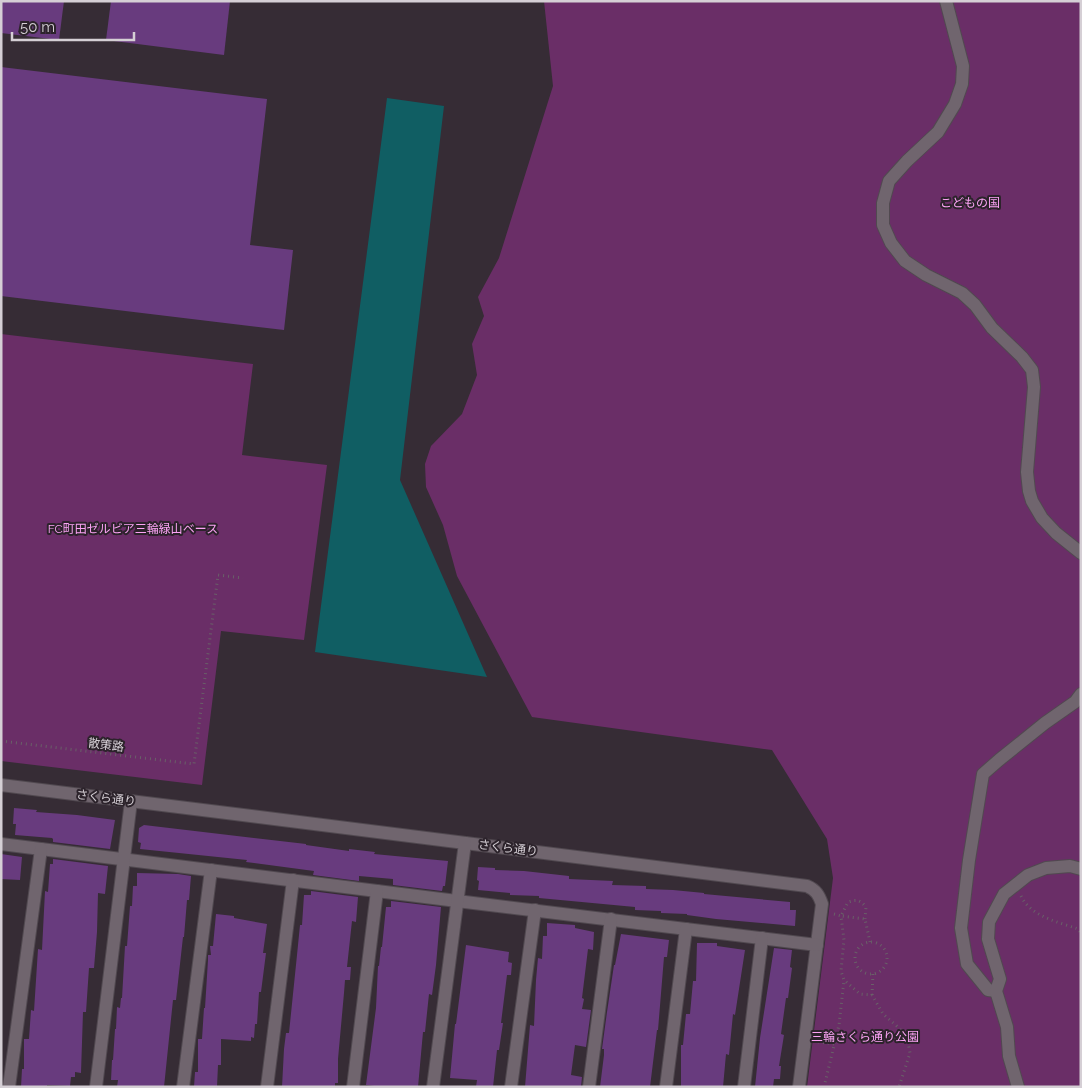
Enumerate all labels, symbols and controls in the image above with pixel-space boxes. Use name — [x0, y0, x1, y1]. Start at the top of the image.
scale bar — [12, 10, 135, 42]
text: 50 m — [20, 18, 55, 36]
park label: こどもの国 — [940, 196, 1000, 210]
park label: FC町田ゼルビア三輪緑山ベース — [48, 522, 218, 536]
street label: 散策路 — [87, 736, 125, 754]
street label: さくら通り — [75, 787, 137, 809]
street label: さくら通り — [477, 837, 539, 859]
park label: 三輪さくら通り公園 — [811, 1030, 919, 1044]

